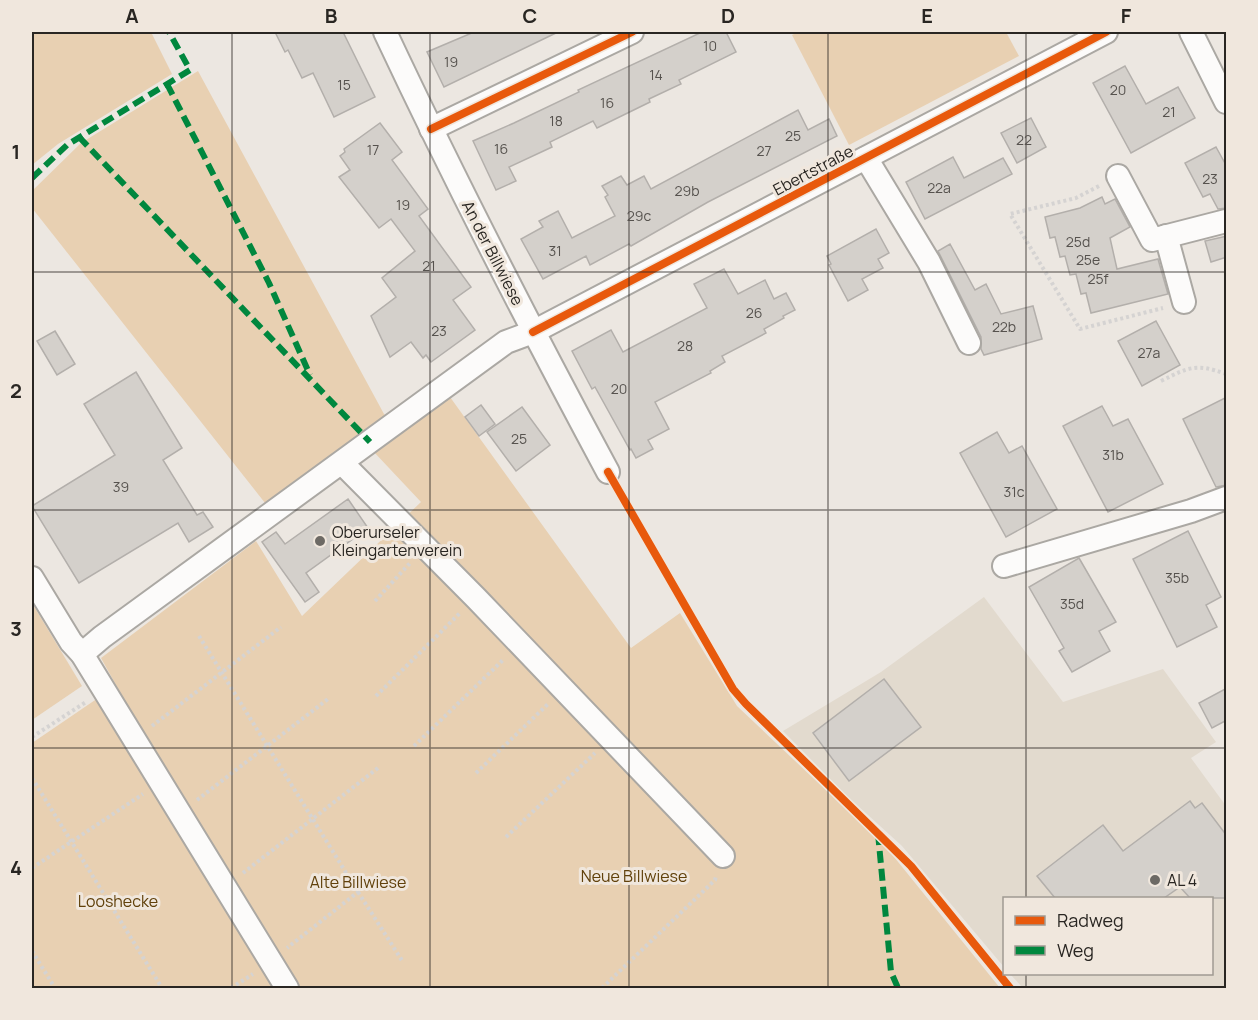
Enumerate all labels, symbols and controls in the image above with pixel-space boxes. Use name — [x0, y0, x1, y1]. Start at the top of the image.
text: A — [125, 2, 139, 29]
text: B — [325, 2, 338, 29]
text: C — [523, 2, 537, 29]
text: D — [721, 2, 735, 29]
text: E — [921, 2, 933, 29]
text: F — [1121, 2, 1132, 29]
house number: 10 — [703, 36, 717, 55]
house number: 19 — [444, 52, 458, 71]
house number: 14 — [649, 65, 663, 84]
house number: 15 — [337, 75, 351, 94]
house number: 20 — [1110, 80, 1126, 99]
house number: 16 — [600, 93, 614, 112]
house number: 21 — [1162, 102, 1176, 121]
house number: 18 — [549, 111, 563, 130]
house number: 25 — [785, 126, 801, 145]
house number: 22 — [1016, 130, 1032, 149]
text: 1 — [12, 138, 20, 165]
house number: 16 — [494, 139, 508, 158]
house number: 17 — [367, 140, 379, 159]
street label: Ebertstraße — [769, 140, 857, 200]
house number: 27 — [756, 141, 772, 160]
house number: 23 — [1202, 169, 1218, 188]
house number: 22a — [927, 178, 951, 197]
house number: 29b — [675, 181, 699, 200]
house number: 19 — [396, 195, 410, 214]
street label: An der Billwiese — [457, 197, 529, 309]
house number: 29c — [627, 206, 651, 225]
house number: 25d — [1066, 232, 1090, 251]
house number: 31 — [548, 241, 562, 260]
house number: 25e — [1076, 250, 1100, 269]
house number: 21 — [422, 256, 436, 275]
house number: 25f — [1087, 269, 1109, 288]
house number: 26 — [746, 303, 762, 322]
house number: 22b — [992, 317, 1016, 336]
house number: 23 — [431, 321, 447, 340]
house number: 28 — [677, 336, 693, 355]
house number: 27a — [1138, 343, 1160, 362]
text: 2 — [10, 377, 22, 404]
house number: 20 — [611, 379, 627, 398]
house number: 25 — [511, 429, 527, 448]
house number: 31b — [1102, 445, 1124, 464]
house number: 39 — [113, 477, 129, 496]
house number: 31c — [1004, 482, 1025, 501]
place label: Oberurseler Kleingartenverein — [332, 521, 462, 561]
marker: Oberurseler Kleingartenverein — [313, 534, 327, 548]
house number: 35b — [1165, 568, 1189, 587]
house number: 35d — [1060, 594, 1084, 613]
text: 3 — [10, 615, 22, 642]
text: 4 — [10, 854, 22, 881]
park label: Neue Billwiese — [581, 865, 687, 887]
place label: AL 4 — [1167, 869, 1197, 891]
park label: Alte Billwiese — [310, 871, 406, 893]
marker: AL 4 — [1148, 873, 1162, 887]
park label: Looshecke — [78, 890, 158, 912]
legend — [1003, 897, 1213, 975]
text: Radweg — [1057, 908, 1124, 932]
text: Weg — [1057, 938, 1094, 962]

